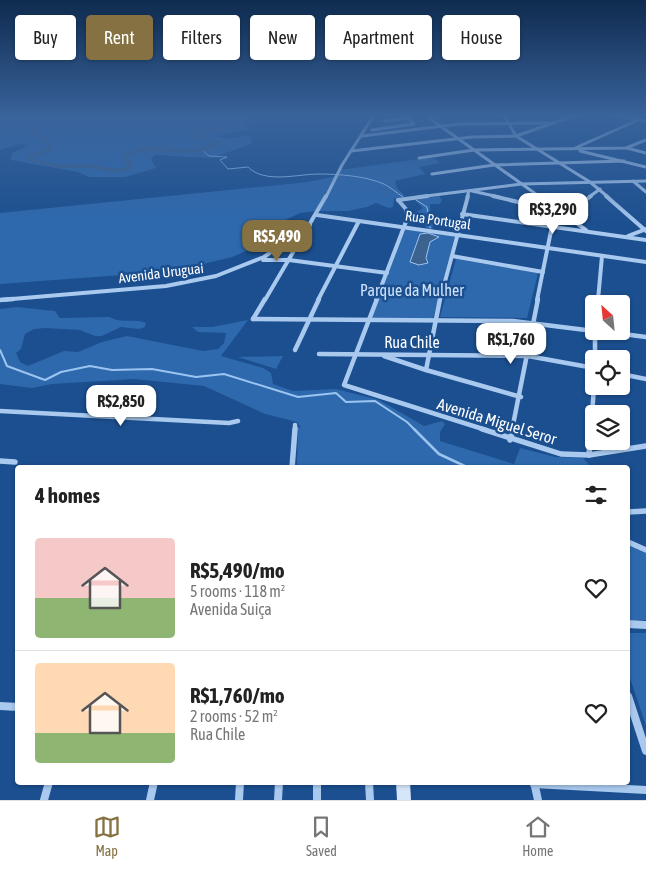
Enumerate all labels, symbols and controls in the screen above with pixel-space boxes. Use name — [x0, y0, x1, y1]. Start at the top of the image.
chip: Buy — [15, 15, 76, 60]
chip: Rent — [86, 15, 153, 60]
chip: Filters — [163, 15, 240, 60]
chip: New — [250, 15, 315, 60]
chip: Apartment — [325, 15, 432, 60]
chip: House — [442, 15, 520, 60]
pin: R$3,290 — [507, 192, 599, 235]
text: R$3,290 — [529, 200, 577, 218]
street label: Rua Portugal — [404, 207, 472, 233]
pin: R$5,490 — [231, 220, 323, 262]
text: R$5,490 — [253, 227, 301, 245]
street label: Avenida Uruguai — [118, 260, 204, 286]
park label: Parque da Mulher — [360, 281, 464, 300]
north arrow — [585, 295, 630, 340]
map controls — [585, 295, 630, 450]
pin: R$1,760 — [465, 322, 557, 365]
text: R$1,760 — [487, 330, 535, 348]
street label: Rua Chile — [384, 333, 440, 351]
button: locate — [585, 350, 630, 395]
pin: R$2,850 — [75, 384, 167, 427]
text: R$2,850 — [97, 392, 145, 410]
street label: Avenida Miguel Seror — [435, 394, 559, 449]
button: layers — [585, 405, 630, 450]
icon: filters — [582, 481, 610, 509]
text: 4 homes — [35, 483, 100, 507]
icon: home — [75, 558, 135, 618]
text: R$5,490/mo — [190, 558, 285, 582]
icon: heart — [582, 574, 610, 602]
text: 5 rooms · 118 m² — [190, 582, 285, 600]
text: Avenida Suiça — [190, 600, 272, 618]
icon: home — [75, 683, 135, 743]
text: R$1,760/mo — [190, 683, 285, 707]
icon: heart — [582, 699, 610, 727]
text: 2 rooms · 52 m² — [190, 707, 278, 725]
text: Rua Chile — [190, 725, 245, 743]
tab: Map — [93, 813, 121, 859]
tab: Saved — [306, 813, 337, 859]
tab: Home — [522, 813, 553, 859]

